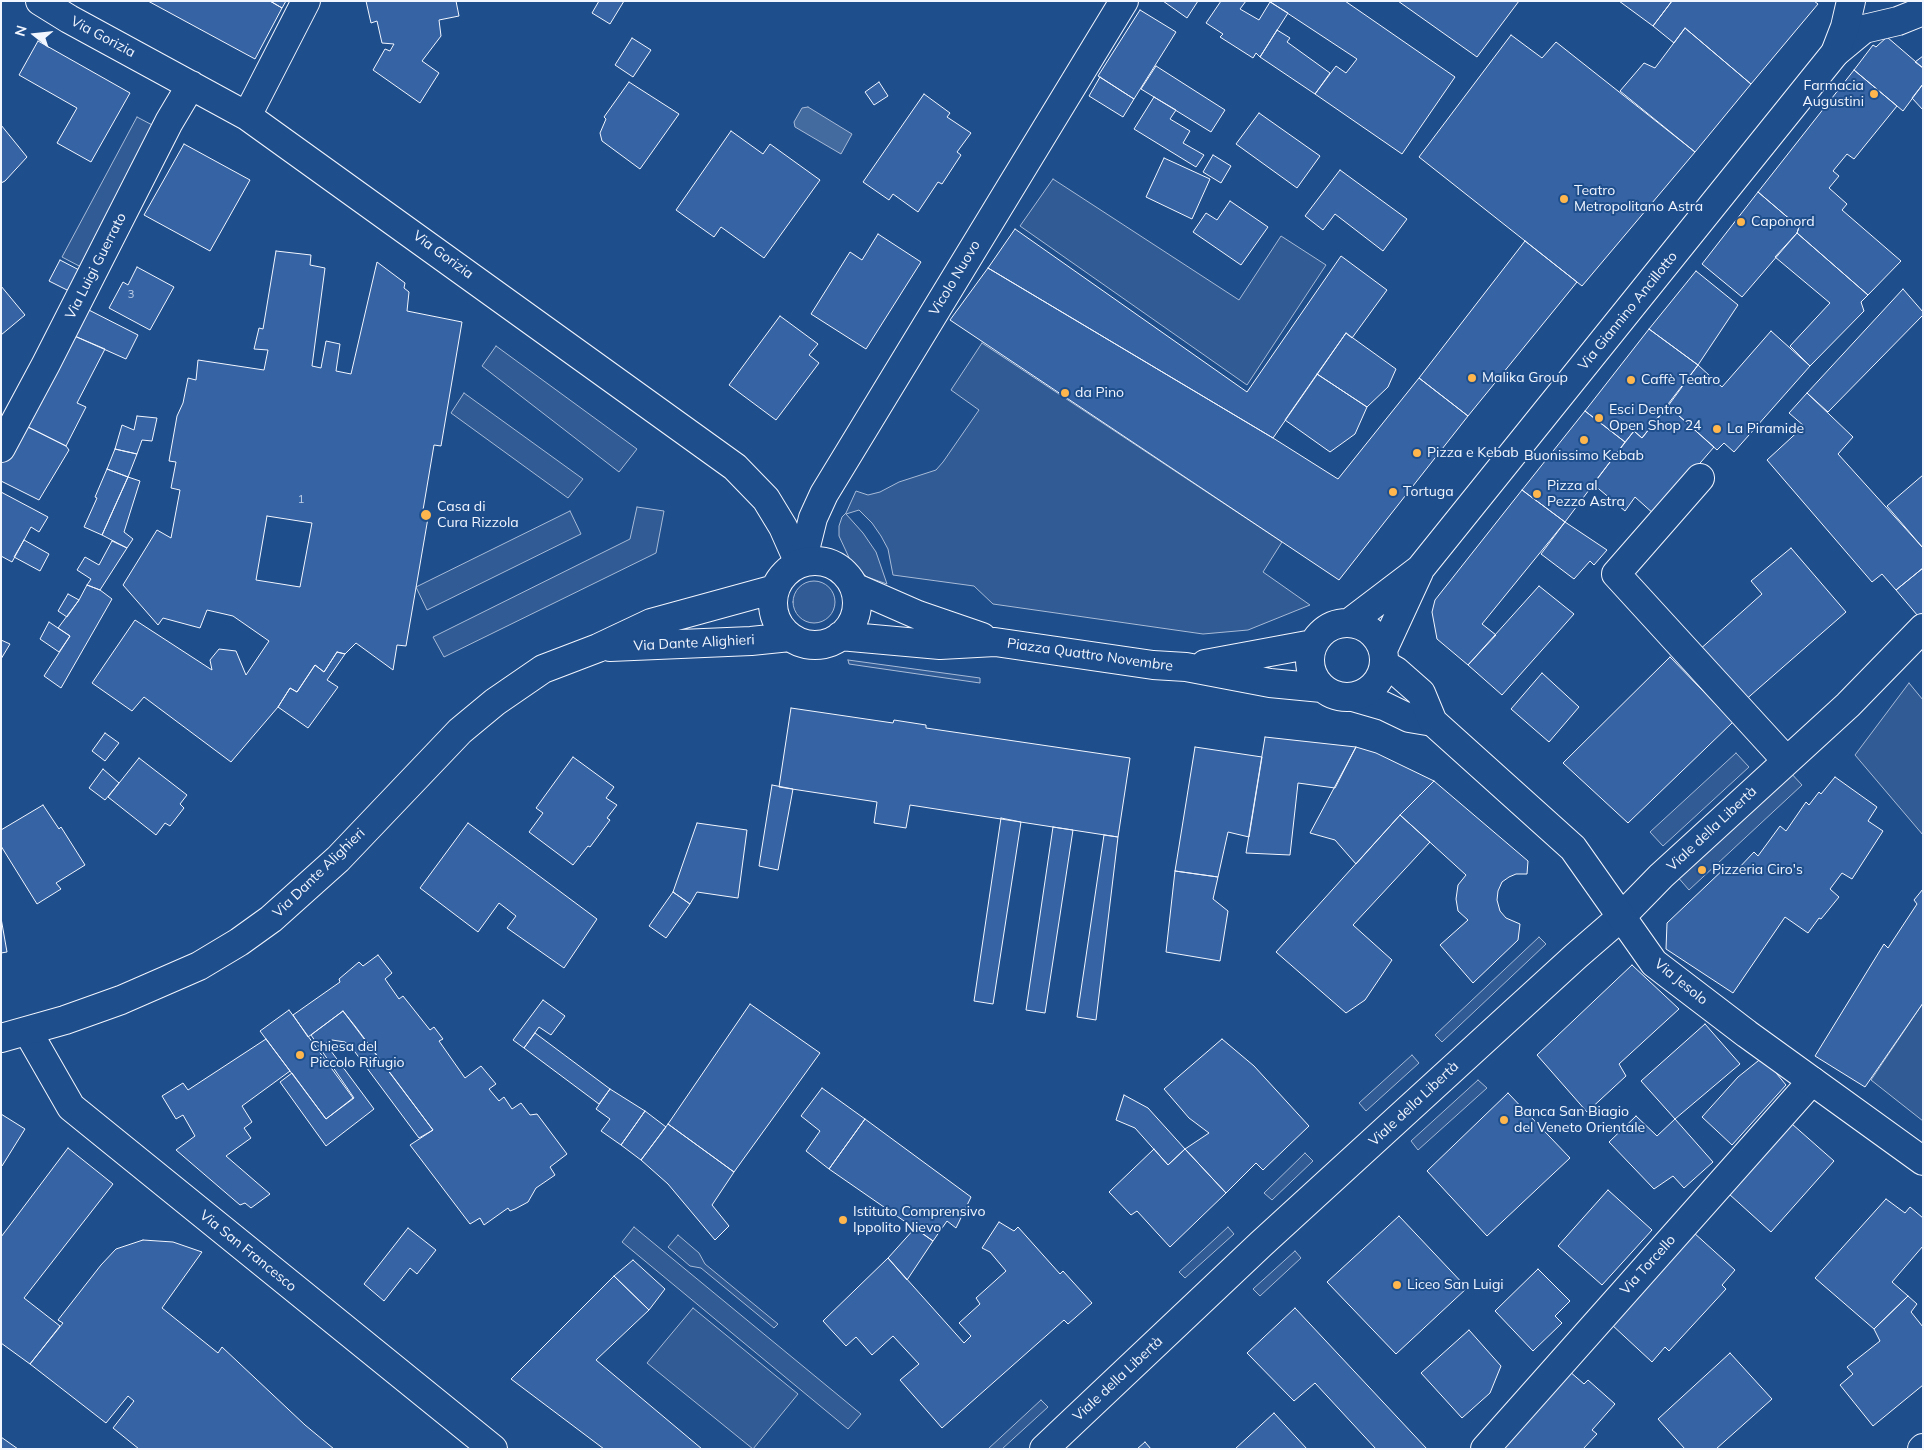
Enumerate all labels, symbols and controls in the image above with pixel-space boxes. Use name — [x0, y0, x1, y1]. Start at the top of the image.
north arrow — [10, 10, 60, 60]
street label: Via Gorizia — [68, 13, 138, 61]
text: N — [10, 23, 31, 38]
place label: Farmacia Augustini — [1802, 78, 1864, 110]
marker: Farmacia Augustini — [1868, 88, 1880, 100]
place label: Teatro Metropolitano Astra — [1574, 183, 1703, 216]
marker: Teatro Metropolitano Astra — [1558, 193, 1570, 205]
street label: Via Luigi Guerrato — [62, 210, 130, 322]
place label: Caponord — [1751, 214, 1815, 230]
marker: Caponord — [1735, 216, 1747, 228]
street label: Via Gorizia — [409, 227, 477, 283]
street label: Vicolo Nuovo — [926, 237, 984, 319]
street label: Via Giannino Ancillotto — [1575, 248, 1681, 374]
house number: 3 — [128, 288, 134, 302]
place label: Malika Group — [1482, 370, 1568, 386]
marker: Malika Group — [1466, 372, 1478, 384]
place label: Caffè Teatro — [1641, 372, 1720, 388]
marker: Caffè Teatro — [1625, 374, 1637, 386]
place label: da Pino — [1075, 385, 1124, 401]
marker: da Pino — [1059, 387, 1071, 399]
place label: Esci Dentro Open Shop 24 — [1609, 402, 1701, 434]
marker: Esci Dentro Open Shop 24 — [1593, 412, 1605, 424]
place label: La Piramide — [1727, 421, 1804, 437]
marker: La Piramide — [1711, 423, 1723, 435]
marker: Buonissimo Kebab — [1578, 434, 1590, 446]
place label: Pizza e Kebab — [1427, 445, 1519, 461]
marker: Pizza e Kebab — [1411, 447, 1423, 459]
place label: Buonissimo Kebab — [1524, 448, 1644, 464]
place label: Pizza al Pezzo Astra — [1547, 478, 1625, 511]
place label: Tortuga — [1403, 484, 1454, 500]
marker: Tortuga — [1387, 486, 1399, 498]
marker: Pizza al Pezzo Astra — [1531, 488, 1543, 500]
house number: 1 — [298, 493, 304, 507]
place label: Casa di Cura Rizzola — [437, 499, 519, 532]
marker: Casa di Cura Rizzola — [419, 508, 433, 522]
street label: Via Dante Alighieri — [633, 631, 755, 655]
street label: Piazza Quattro Novembre — [1006, 635, 1174, 675]
street label: Viale della Libertà — [1664, 783, 1760, 875]
street label: Via Dante Alighieri — [270, 825, 368, 921]
place label: Pizzeria Ciro's — [1712, 862, 1803, 878]
marker: Pizzeria Ciro's — [1696, 864, 1708, 876]
street label: Via Jesolo — [1651, 955, 1711, 1009]
place label: Chiesa del Piccolo Rifugio — [310, 1039, 405, 1072]
marker: Chiesa del Piccolo Rifugio — [294, 1049, 306, 1061]
street label: Viale della Libertà — [1366, 1058, 1462, 1150]
place label: Banca San Biagio del Veneto Orientale — [1514, 1104, 1645, 1136]
marker: Banca San Biagio del Veneto Orientale — [1498, 1114, 1510, 1126]
place label: Istituto Comprensivo Ippolito Nievo — [853, 1204, 985, 1236]
street label: Via San Francesco — [196, 1207, 300, 1295]
marker: Istituto Comprensivo Ippolito Nievo — [837, 1214, 849, 1226]
street label: Via Torcello — [1617, 1232, 1679, 1298]
place label: Liceo San Luigi — [1407, 1277, 1504, 1293]
marker: Liceo San Luigi — [1391, 1279, 1403, 1291]
street label: Viale della Libertà — [1070, 1333, 1166, 1425]

